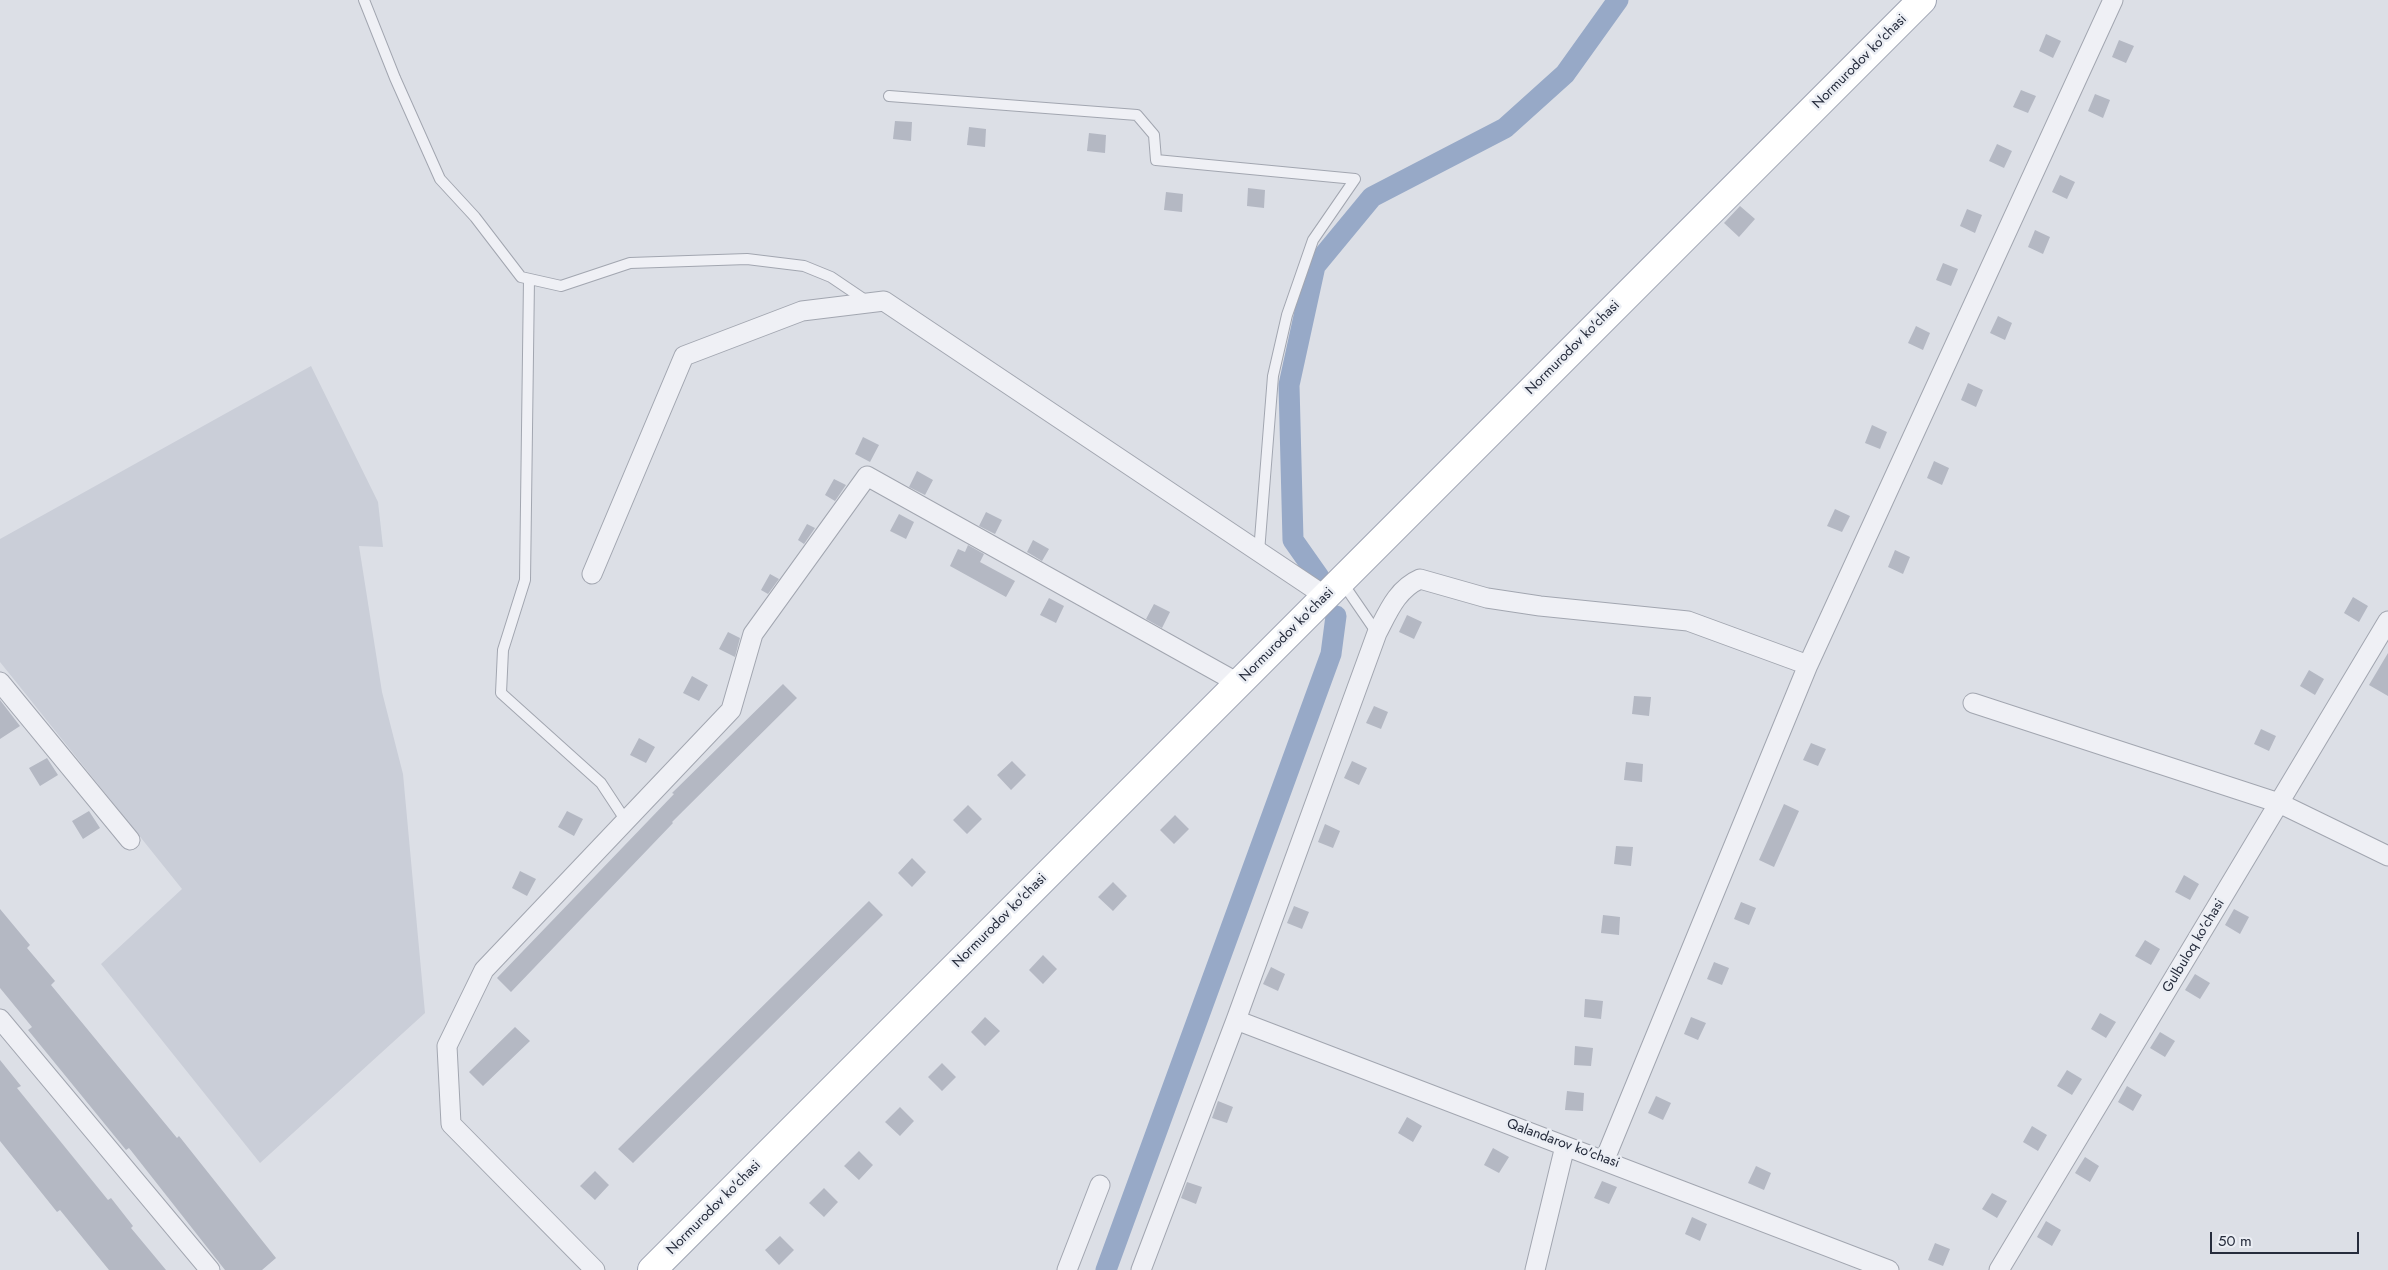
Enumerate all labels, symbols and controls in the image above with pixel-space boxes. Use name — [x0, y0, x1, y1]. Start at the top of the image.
street label: Normurodov ko'chasi — [1809, 11, 1911, 113]
street label: Normurodov ko'chasi — [1522, 297, 1624, 399]
street label: Normurodov ko'chasi — [1236, 584, 1338, 686]
street label: Normurodov ko'chasi — [949, 870, 1051, 972]
street label: Gulbuloq ko'chasi — [2159, 896, 2229, 996]
street label: Qalandarov ko'chasi — [1504, 1116, 1622, 1172]
street label: Normurodov ko'chasi — [663, 1157, 765, 1259]
scale bar — [2213, 1222, 2362, 1254]
text: 50 m — [2218, 1230, 2252, 1252]

